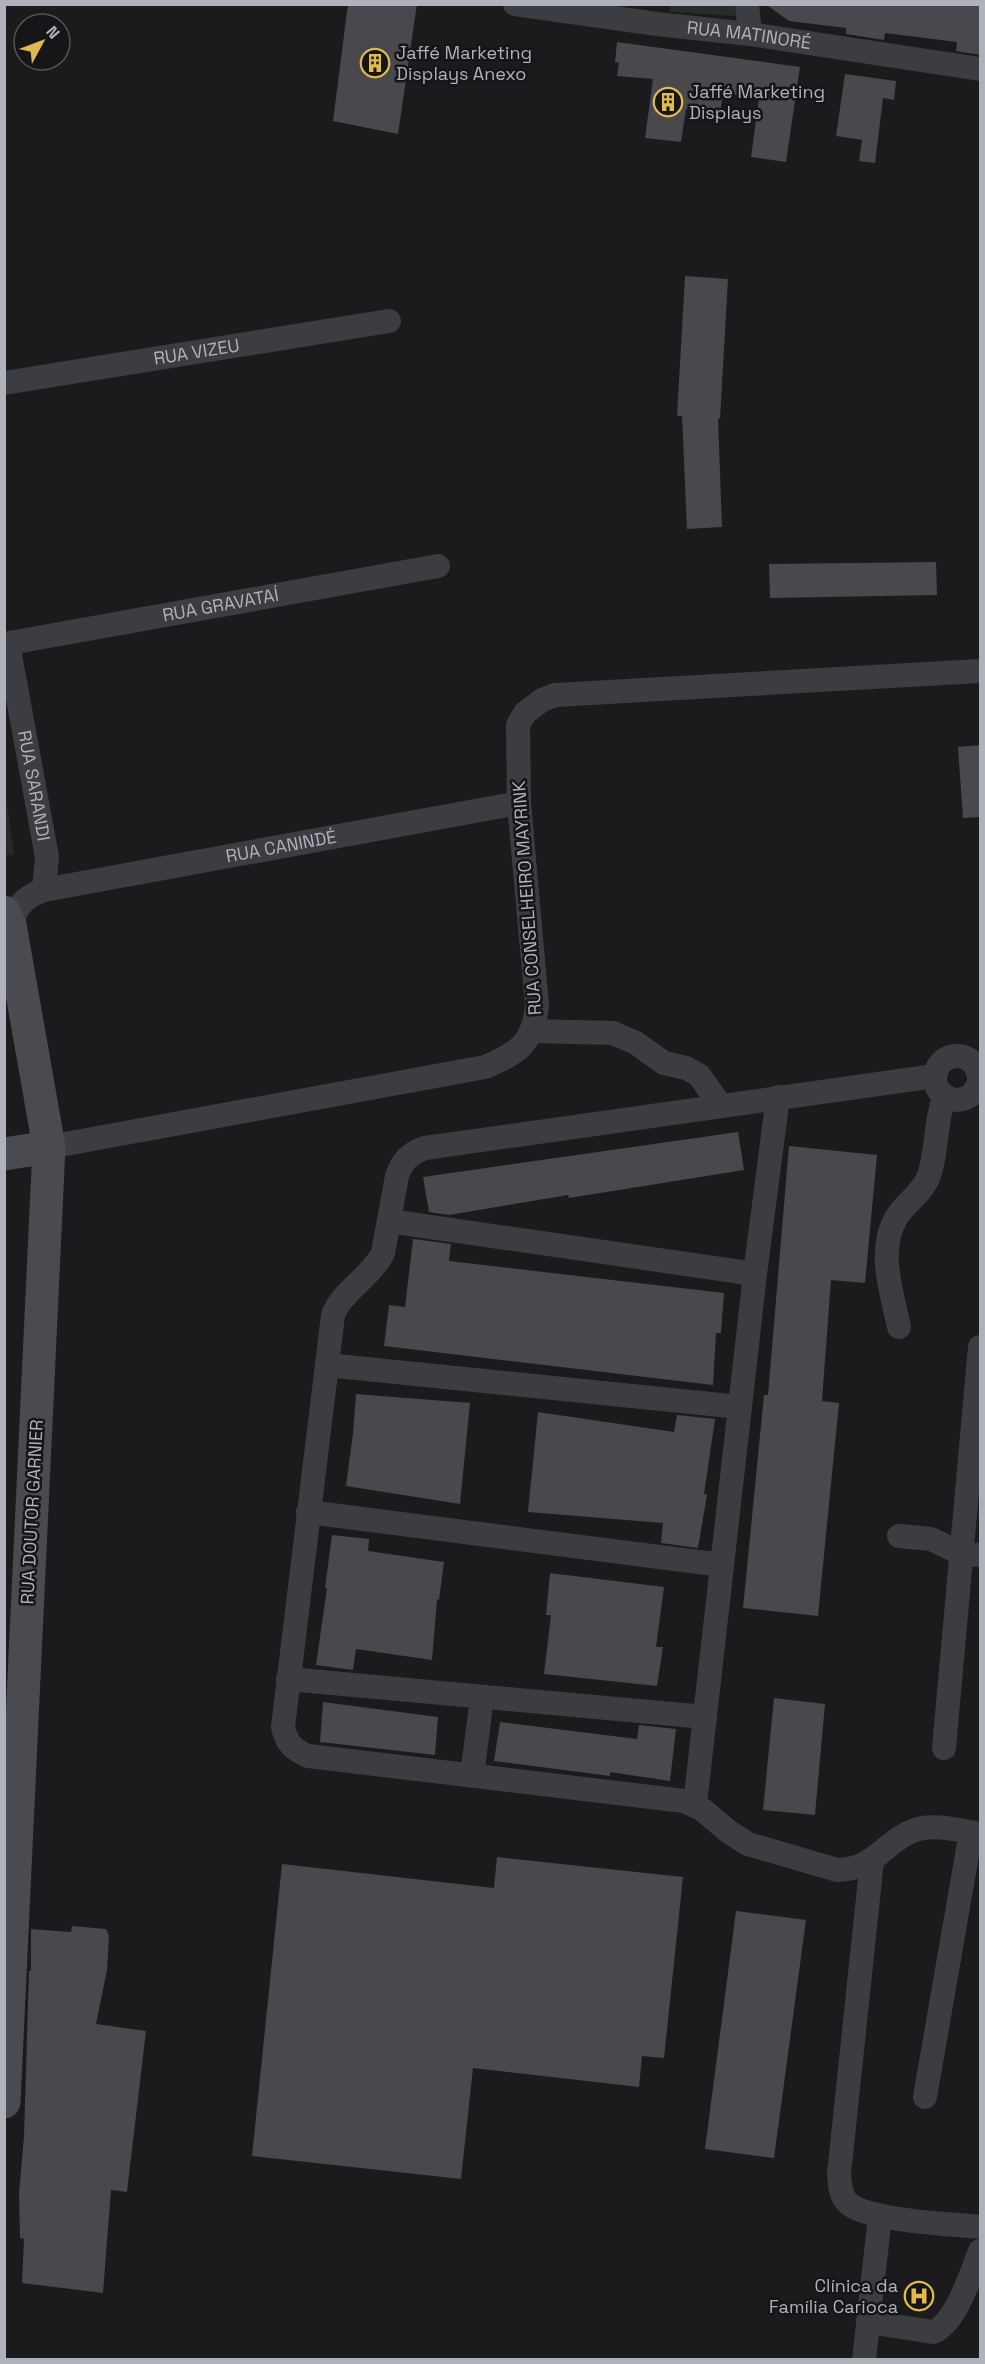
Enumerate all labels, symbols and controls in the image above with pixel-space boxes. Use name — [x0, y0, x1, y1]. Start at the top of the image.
north arrow — [12, 12, 72, 72]
street label: RUA MATINORÉ — [686, 15, 813, 54]
text: N — [41, 22, 64, 43]
place label: Jaffé Marketing Displays Anexo — [396, 41, 532, 85]
building icon: Jaffé Marketing Displays Anexo — [359, 47, 391, 79]
place label: Jaffé Marketing Displays — [689, 80, 825, 124]
building icon: Jaffé Marketing Displays — [652, 86, 684, 118]
street label: RUA VIZEU — [152, 333, 241, 370]
street label: RUA GRAVATAÍ — [160, 583, 281, 626]
street label: RUA SARANDI — [13, 728, 56, 843]
street label: RUA CONSELHEIRO MAYRINK — [507, 780, 546, 1016]
street label: RUA CANINDÉ — [224, 825, 338, 867]
street label: RUA DOUTOR GARNIER — [15, 1419, 48, 1605]
place label: Clínica da Família Carioca — [769, 2274, 898, 2318]
hospital icon: Clínica da Família Carioca — [903, 2280, 935, 2312]

